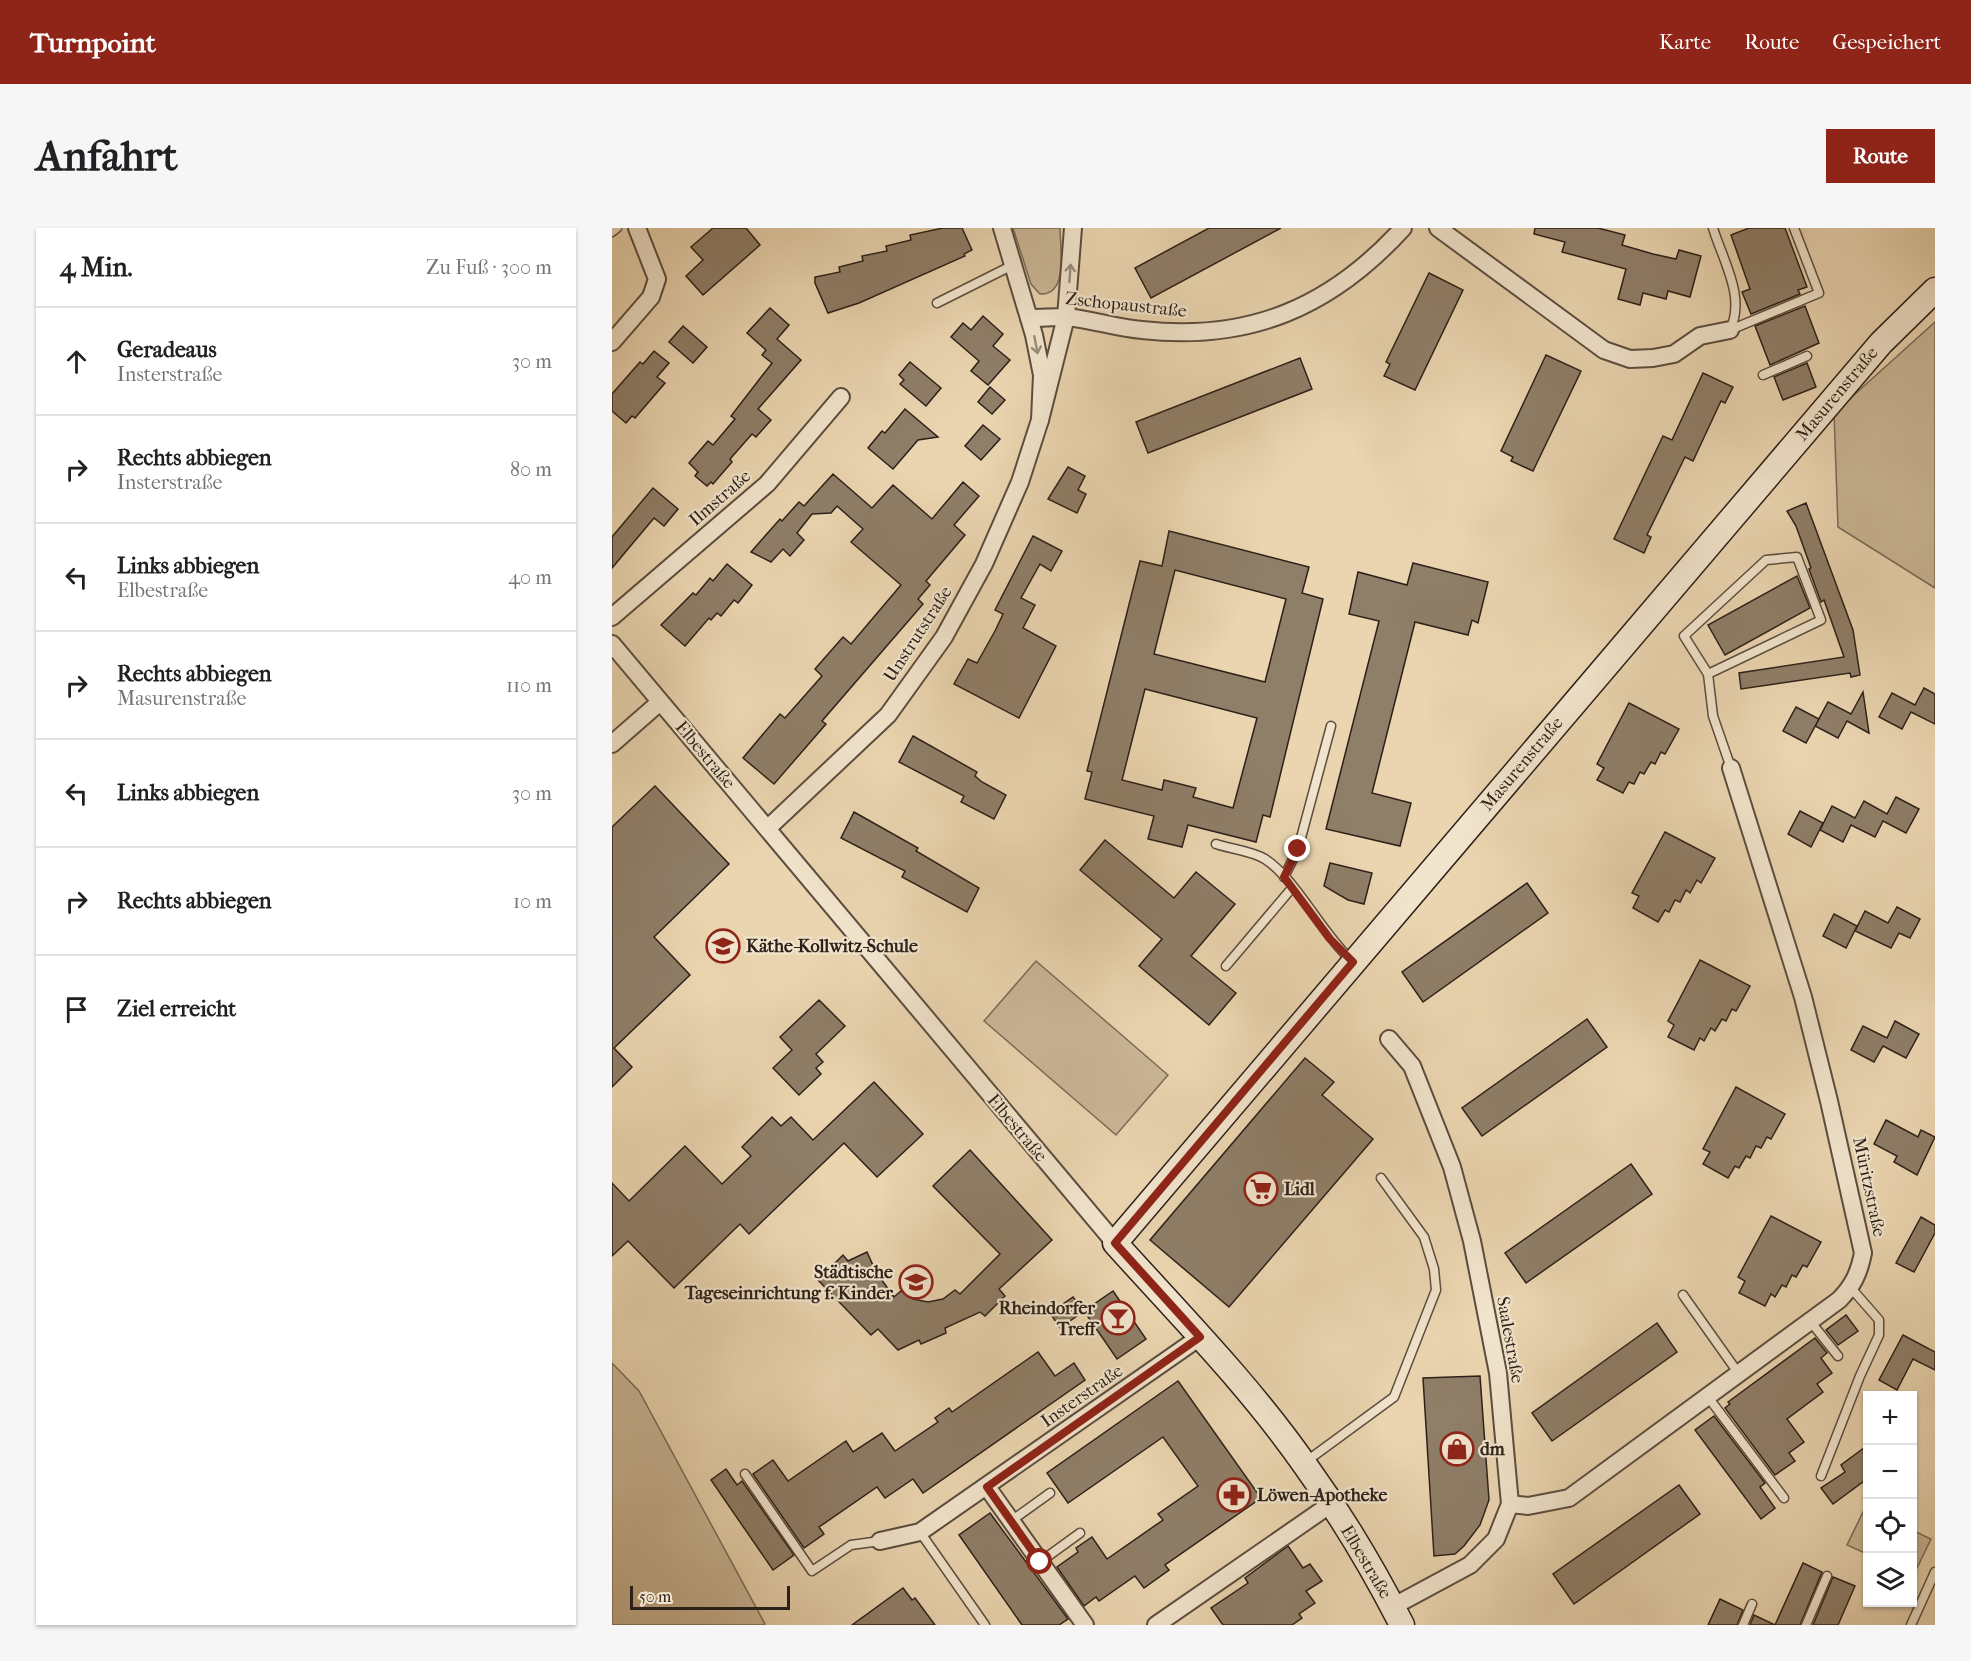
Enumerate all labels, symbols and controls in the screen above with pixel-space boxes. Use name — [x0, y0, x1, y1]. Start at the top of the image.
text: Turnpoint — [30, 26, 156, 59]
text: Karte — [1659, 30, 1711, 54]
text: Route — [1744, 30, 1799, 54]
text: Gespeichert — [1832, 30, 1941, 54]
button: Route — [1826, 129, 1935, 183]
text: Anfahrt — [36, 132, 178, 181]
text: 4 Min. — [60, 252, 133, 283]
text: Zu Fuß · 300 m — [426, 256, 552, 279]
one-way arrow — [1064, 263, 1075, 283]
street label: Zschopaustraße — [1064, 288, 1188, 322]
one-way arrow — [1031, 334, 1042, 354]
text: Geradeaus — [117, 337, 217, 363]
street label: Masurenstraße — [1792, 343, 1882, 445]
icon: ahead — [60, 345, 93, 378]
text: 30 m — [512, 350, 552, 373]
text: Insterstraße — [117, 363, 222, 386]
text: Rechts abbiegen — [117, 445, 272, 471]
icon: right — [60, 453, 93, 486]
text: 80 m — [510, 458, 552, 481]
street label: Ilmstraße — [685, 465, 755, 530]
text: Insterstraße — [117, 471, 222, 494]
text: Links abbiegen — [117, 553, 259, 579]
icon: left — [60, 561, 93, 594]
text: 40 m — [508, 566, 552, 589]
text: Elbestraße — [117, 579, 208, 602]
street label: Unstrutstraße — [879, 582, 957, 686]
text: Rechts abbiegen — [117, 661, 272, 687]
icon: right — [60, 669, 93, 702]
text: 110 m — [506, 674, 552, 697]
text: Masurenstraße — [117, 687, 246, 710]
street label: Masurenstraße — [1477, 713, 1567, 815]
street label: Elbestraße — [671, 717, 739, 793]
icon: left — [60, 777, 93, 810]
text: Links abbiegen — [117, 780, 259, 806]
text: 30 m — [512, 782, 552, 805]
route end — [1284, 835, 1310, 861]
icon: right — [60, 885, 93, 918]
text: Rechts abbiegen — [117, 888, 272, 914]
text: 10 m — [513, 890, 552, 913]
school or university icon: Käthe-Kollwitz-Schule — [705, 928, 741, 964]
place label: Käthe-Kollwitz-Schule — [746, 936, 918, 957]
icon: arrive — [60, 993, 93, 1026]
text: Ziel erreicht — [117, 996, 236, 1022]
street label: Elbestraße — [983, 1090, 1051, 1166]
street label: Müritzstraße — [1848, 1135, 1890, 1239]
supermarket icon: Lidl — [1243, 1171, 1279, 1207]
place label: Lidl — [1284, 1179, 1316, 1200]
place label: Städtische Tageseinrichtung f. Kinder — [684, 1262, 893, 1304]
school or university icon: Städtische Tageseinrichtung f. Kinder — [898, 1264, 934, 1300]
street label: Saalestraße — [1492, 1295, 1528, 1385]
place label: Rheindorfer Treff — [999, 1298, 1099, 1340]
bar icon: Rheindorfer Treff — [1100, 1300, 1136, 1336]
street label: Insterstraße — [1037, 1360, 1127, 1432]
map controls — [1863, 1391, 1917, 1607]
button: + — [1863, 1391, 1917, 1445]
shop icon: dm — [1439, 1431, 1475, 1467]
place label: dm — [1480, 1439, 1506, 1460]
button: − — [1863, 1445, 1917, 1499]
pharmacy icon: Löwen-Apotheke — [1216, 1477, 1252, 1513]
place label: Löwen-Apotheke — [1257, 1485, 1388, 1506]
button: locate — [1863, 1499, 1917, 1553]
street label: Elbestraße — [1336, 1521, 1396, 1603]
route start — [1026, 1548, 1052, 1574]
button: layers — [1863, 1553, 1917, 1607]
scale bar — [630, 1583, 790, 1610]
text: 50 m — [639, 1587, 671, 1606]

